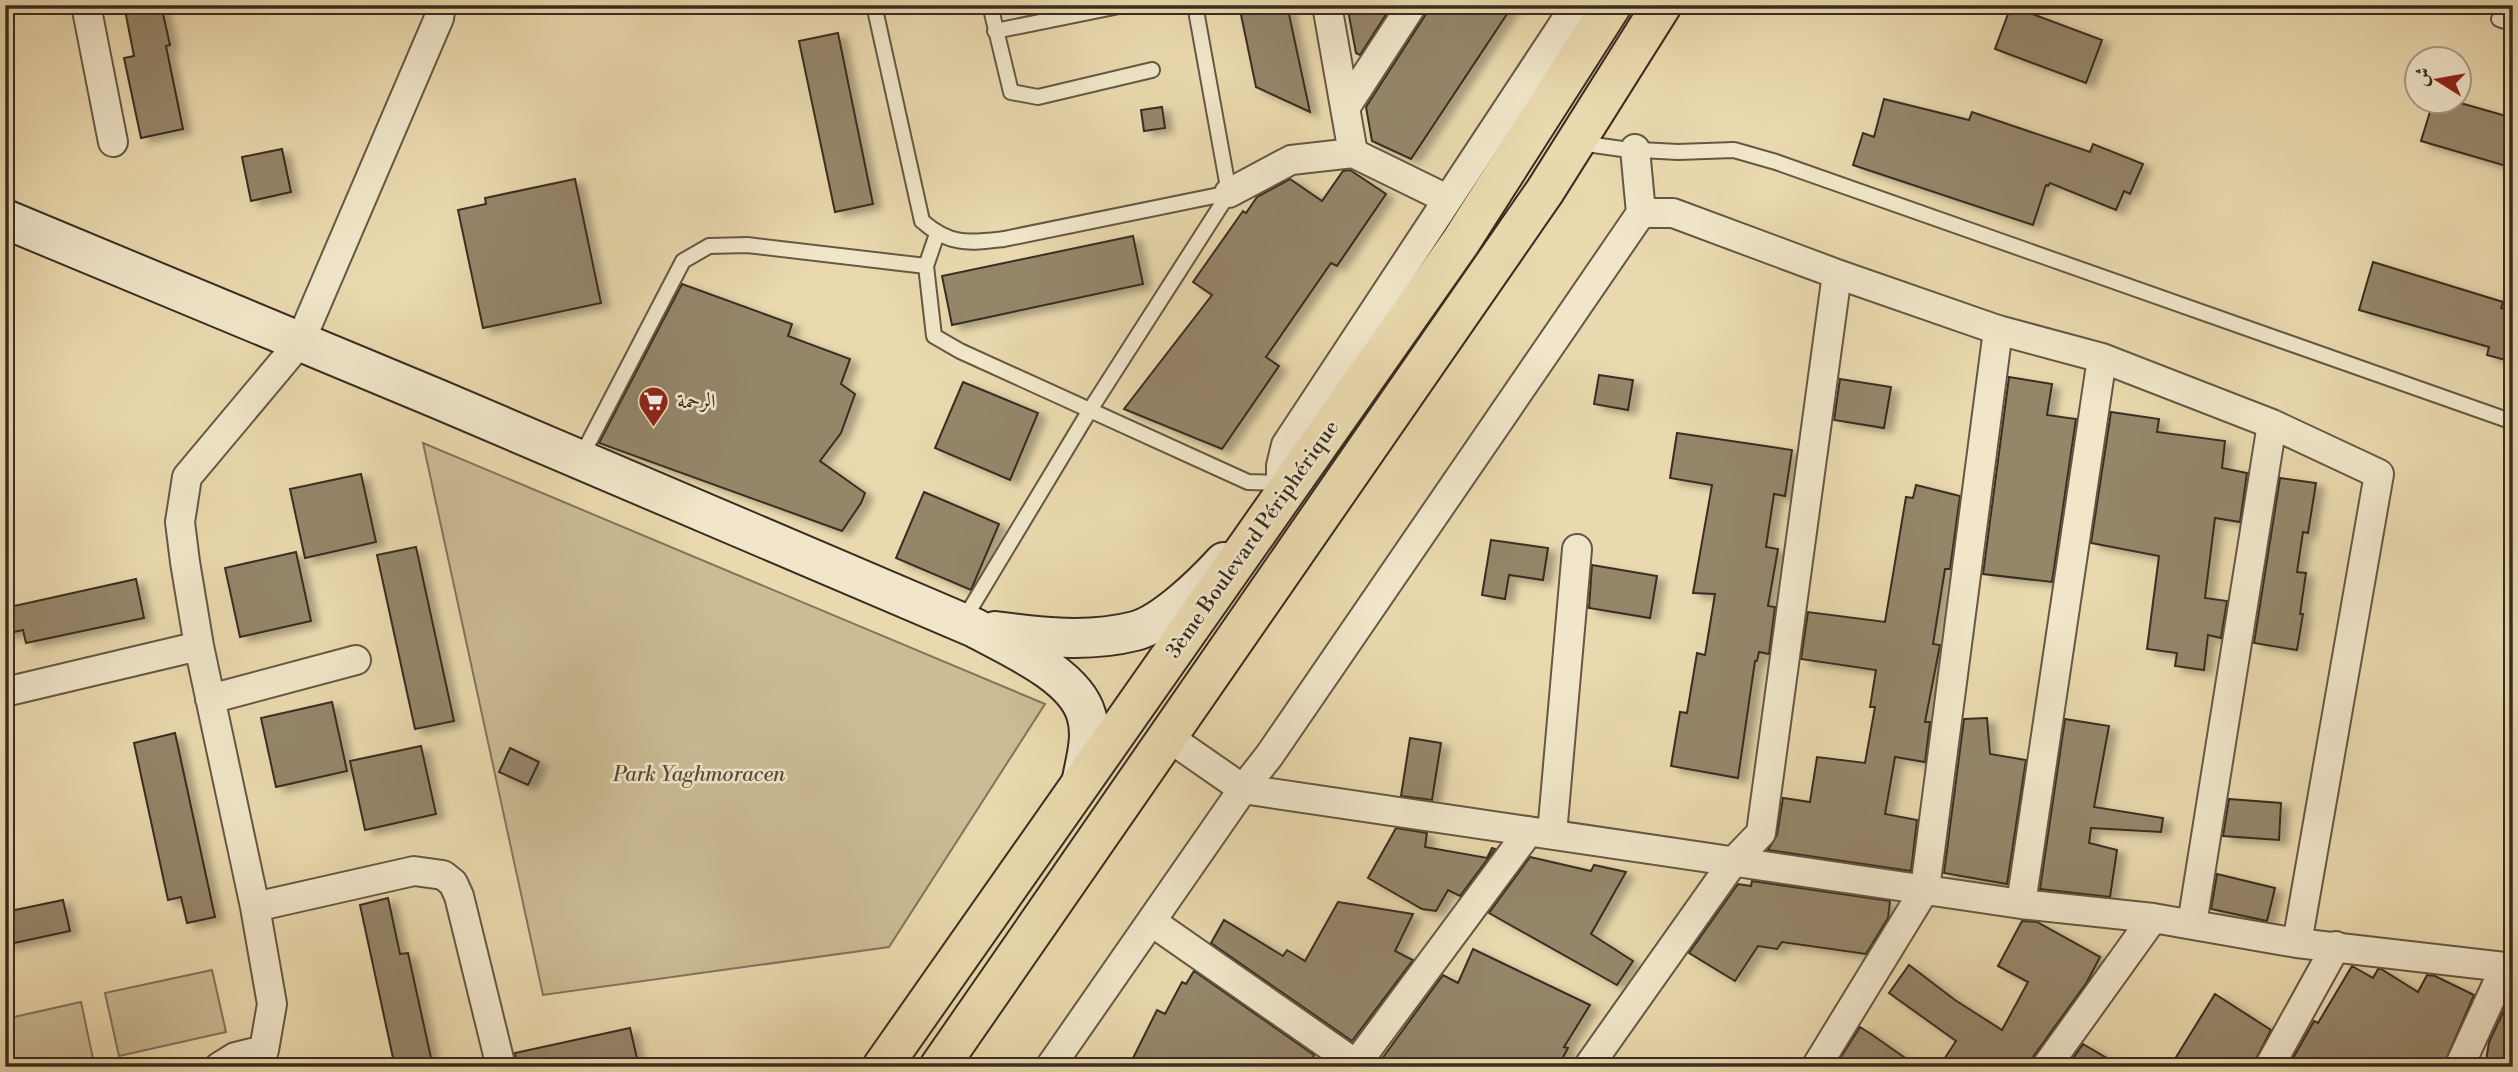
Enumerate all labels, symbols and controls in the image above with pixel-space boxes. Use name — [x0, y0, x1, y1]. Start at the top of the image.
north arrow — [2402, 46, 2472, 116]
text: ش — [2409, 65, 2436, 88]
supermarket icon: الرحمة — [637, 384, 671, 428]
place label: الرحمة — [677, 389, 716, 415]
street label: 3ème Boulevard Périphérique — [1161, 416, 1345, 663]
park label: Park Yaghmoracen — [612, 762, 785, 788]

